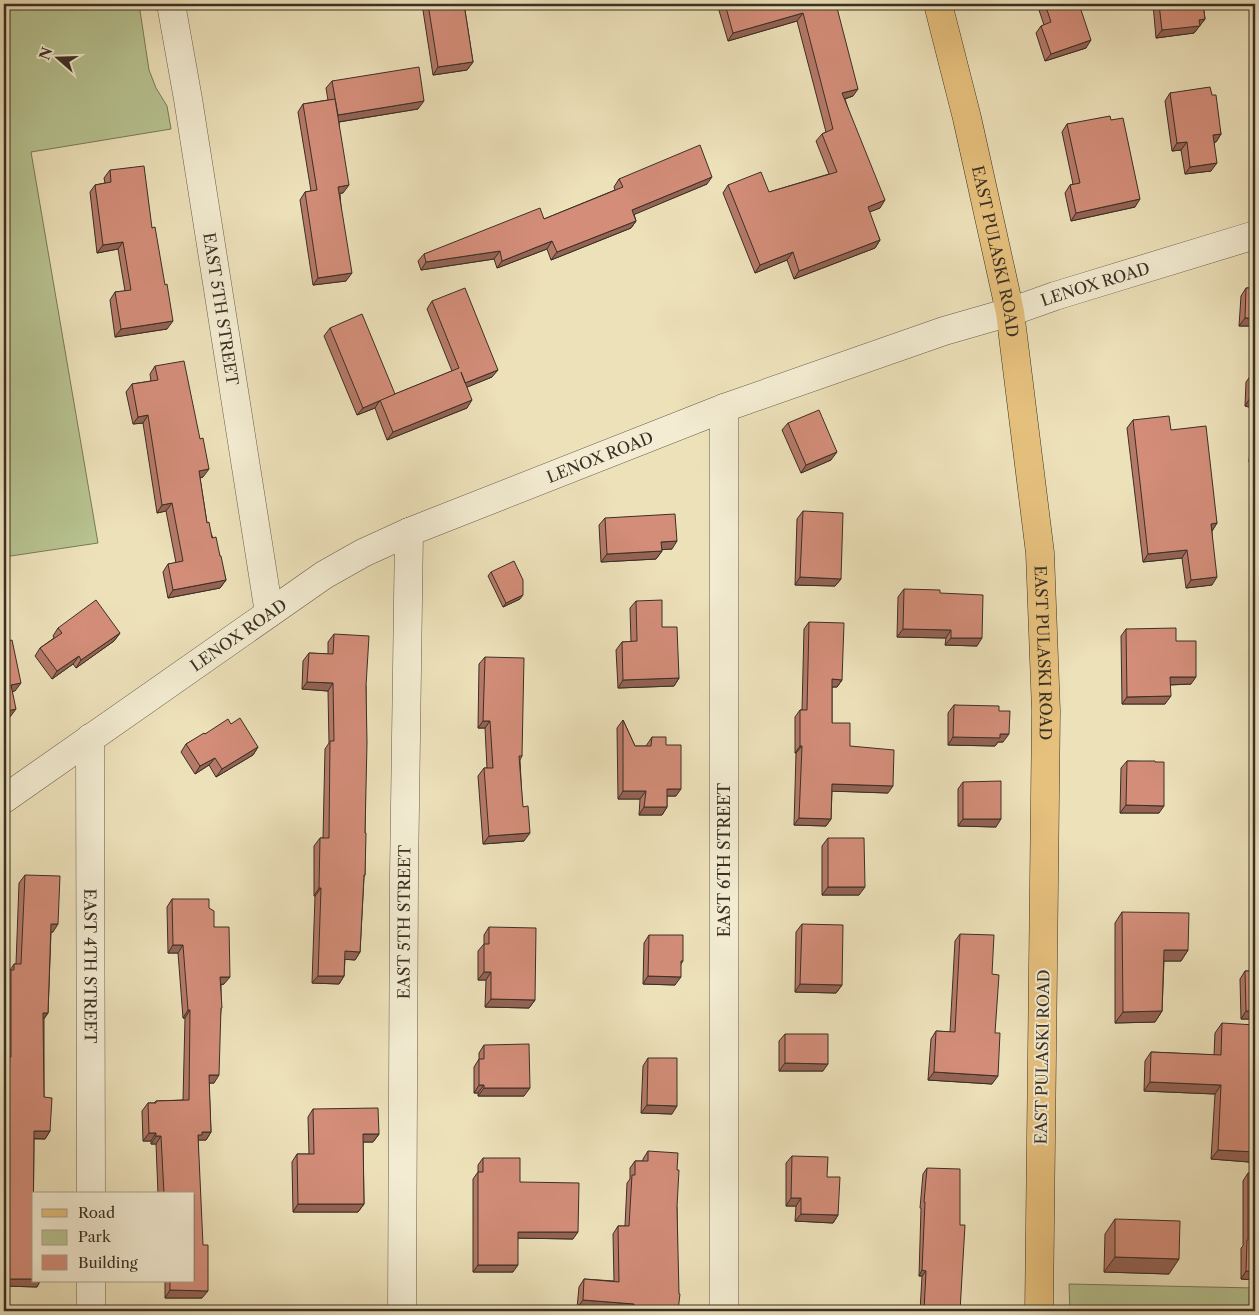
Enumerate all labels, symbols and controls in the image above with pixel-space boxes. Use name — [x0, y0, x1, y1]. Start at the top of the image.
north arrow — [32, 32, 82, 82]
text: N — [35, 45, 56, 62]
street label: EAST PULASKI ROAD — [968, 163, 1023, 338]
street label: EAST 5TH STREET — [199, 231, 243, 387]
street label: LENOX ROAD — [1038, 258, 1152, 310]
street label: LENOX ROAD — [544, 427, 656, 487]
street label: EAST PULASKI ROAD — [1030, 565, 1056, 740]
street label: LENOX ROAD — [186, 594, 290, 676]
street label: EAST 6TH STREET — [714, 783, 734, 937]
street label: EAST 5TH STREET — [393, 845, 414, 999]
street label: EAST 4TH STREET — [80, 889, 101, 1043]
street label: EAST PULASKI ROAD — [1030, 969, 1054, 1145]
legend — [32, 1192, 195, 1282]
text: Road — [78, 1203, 115, 1222]
text: Park — [78, 1227, 112, 1246]
text: Building — [78, 1253, 138, 1272]

